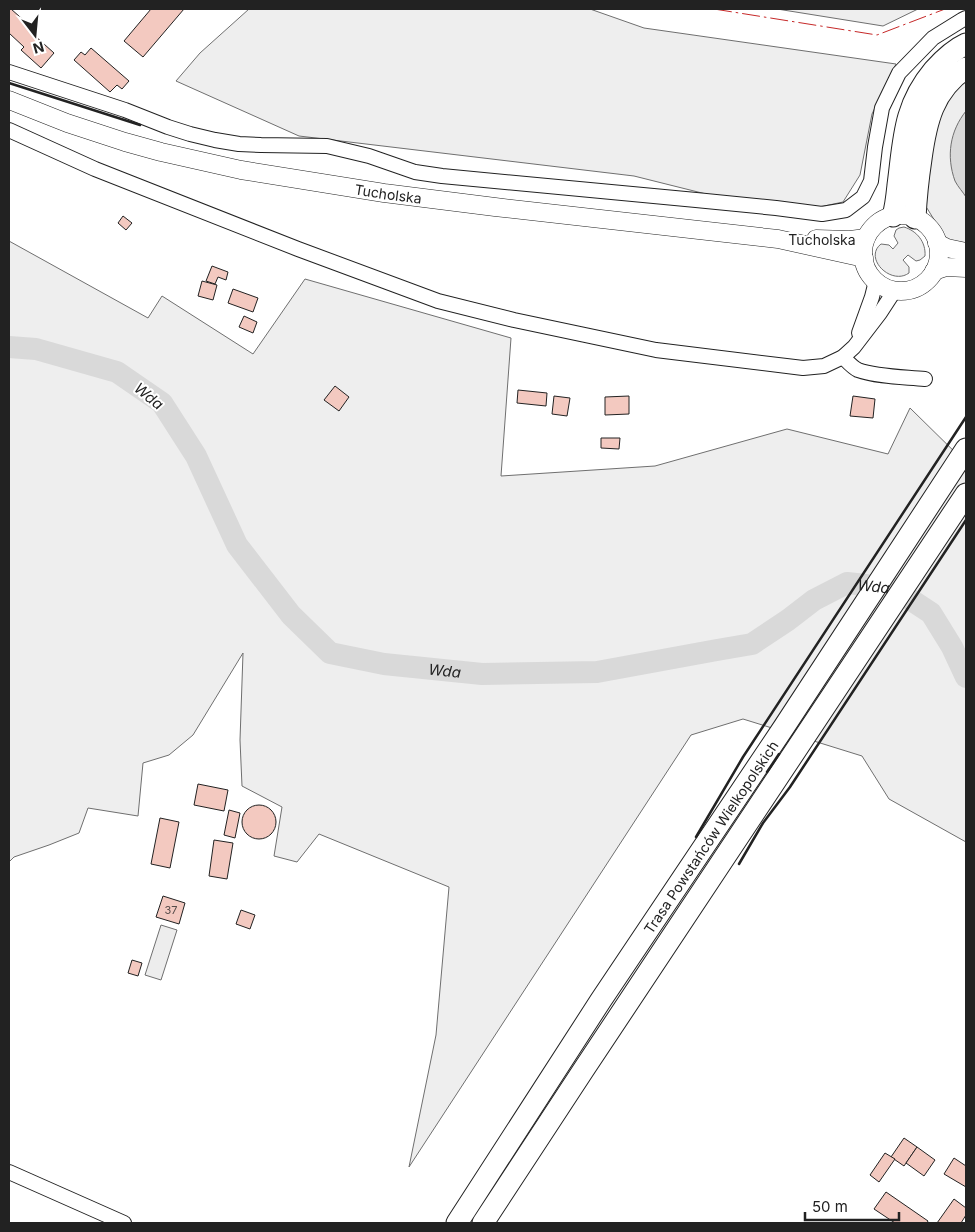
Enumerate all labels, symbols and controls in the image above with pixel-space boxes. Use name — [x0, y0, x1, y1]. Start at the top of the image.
north arrow — [10, 10, 60, 60]
text: N — [31, 38, 46, 58]
street label: Tucholska — [354, 180, 423, 206]
street label: Tucholska — [788, 231, 856, 248]
water label: Wda — [130, 378, 168, 414]
water label: Wda — [857, 575, 891, 597]
water label: Wda — [428, 659, 462, 681]
street label: Trasa Powstańców Wielkopolskich — [640, 737, 781, 936]
house number: 37 — [164, 903, 178, 917]
scale bar — [805, 1190, 899, 1222]
text: 50 m — [812, 1197, 848, 1216]

